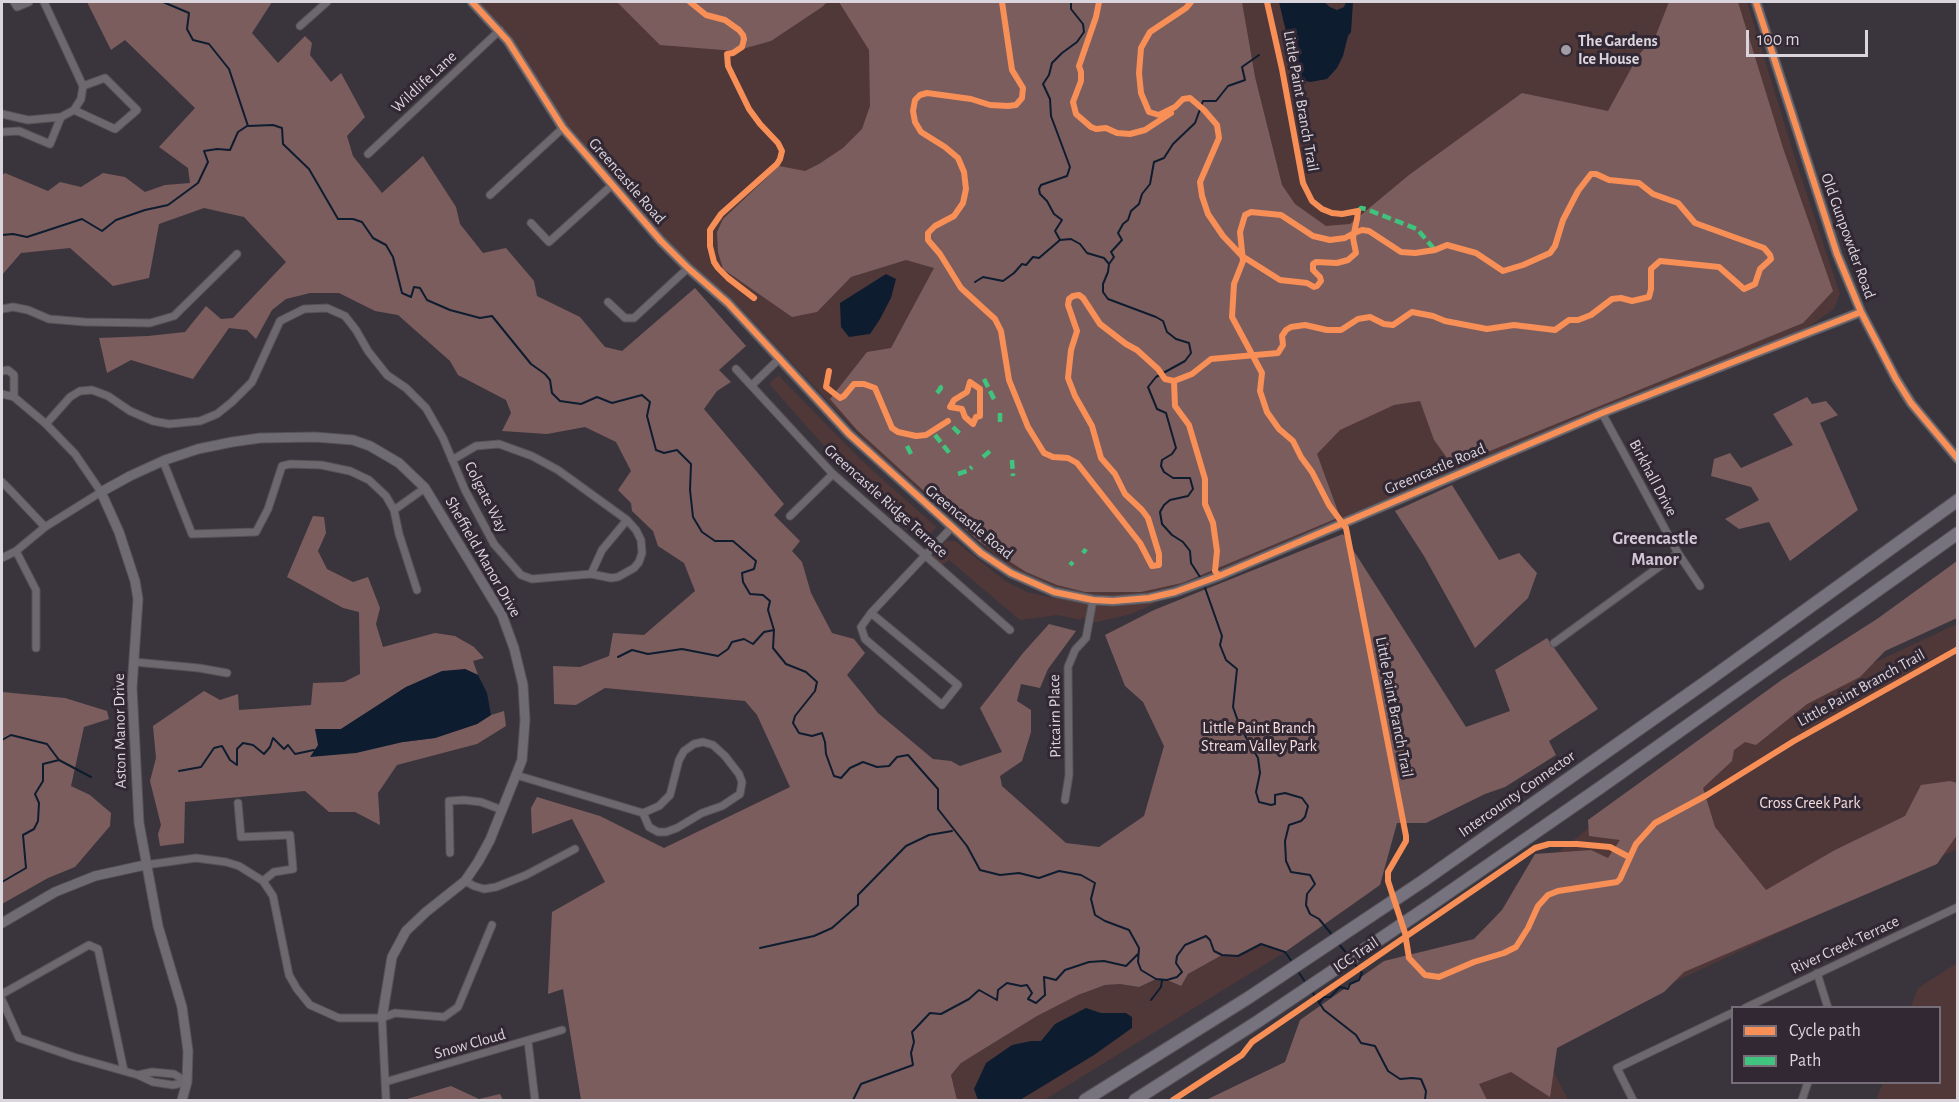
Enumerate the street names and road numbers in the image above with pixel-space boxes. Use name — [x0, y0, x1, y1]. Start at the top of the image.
street label: Little Paint Branch Trail — [1279, 29, 1323, 173]
street label: Wildlife Lane — [387, 47, 461, 117]
street label: Greencastle Road — [584, 134, 670, 228]
street label: Old Gunpowder Road — [1816, 171, 1880, 301]
street label: Birkhall Drive — [1625, 436, 1681, 520]
street label: Greencastle Road — [1382, 439, 1488, 499]
street label: Greencastle Ridge Terrace — [820, 440, 952, 562]
street label: Colgate Way — [460, 458, 512, 536]
street label: Greencastle Road — [921, 481, 1017, 563]
street label: Sheffield Manor Drive — [441, 493, 525, 621]
street label: Little Paint Branch Trail — [1371, 635, 1417, 779]
street label: Little Paint Branch Trail — [1794, 645, 1928, 731]
street label: Aston Manor Drive — [109, 673, 131, 789]
street label: Pitcairn Place — [1045, 674, 1065, 758]
street label: Intercounty Connector — [1455, 747, 1579, 841]
street label: River Creek Terrace — [1788, 911, 1902, 979]
street label: ICC Trail — [1330, 933, 1382, 977]
street label: Snow Cloud — [432, 1025, 508, 1063]

